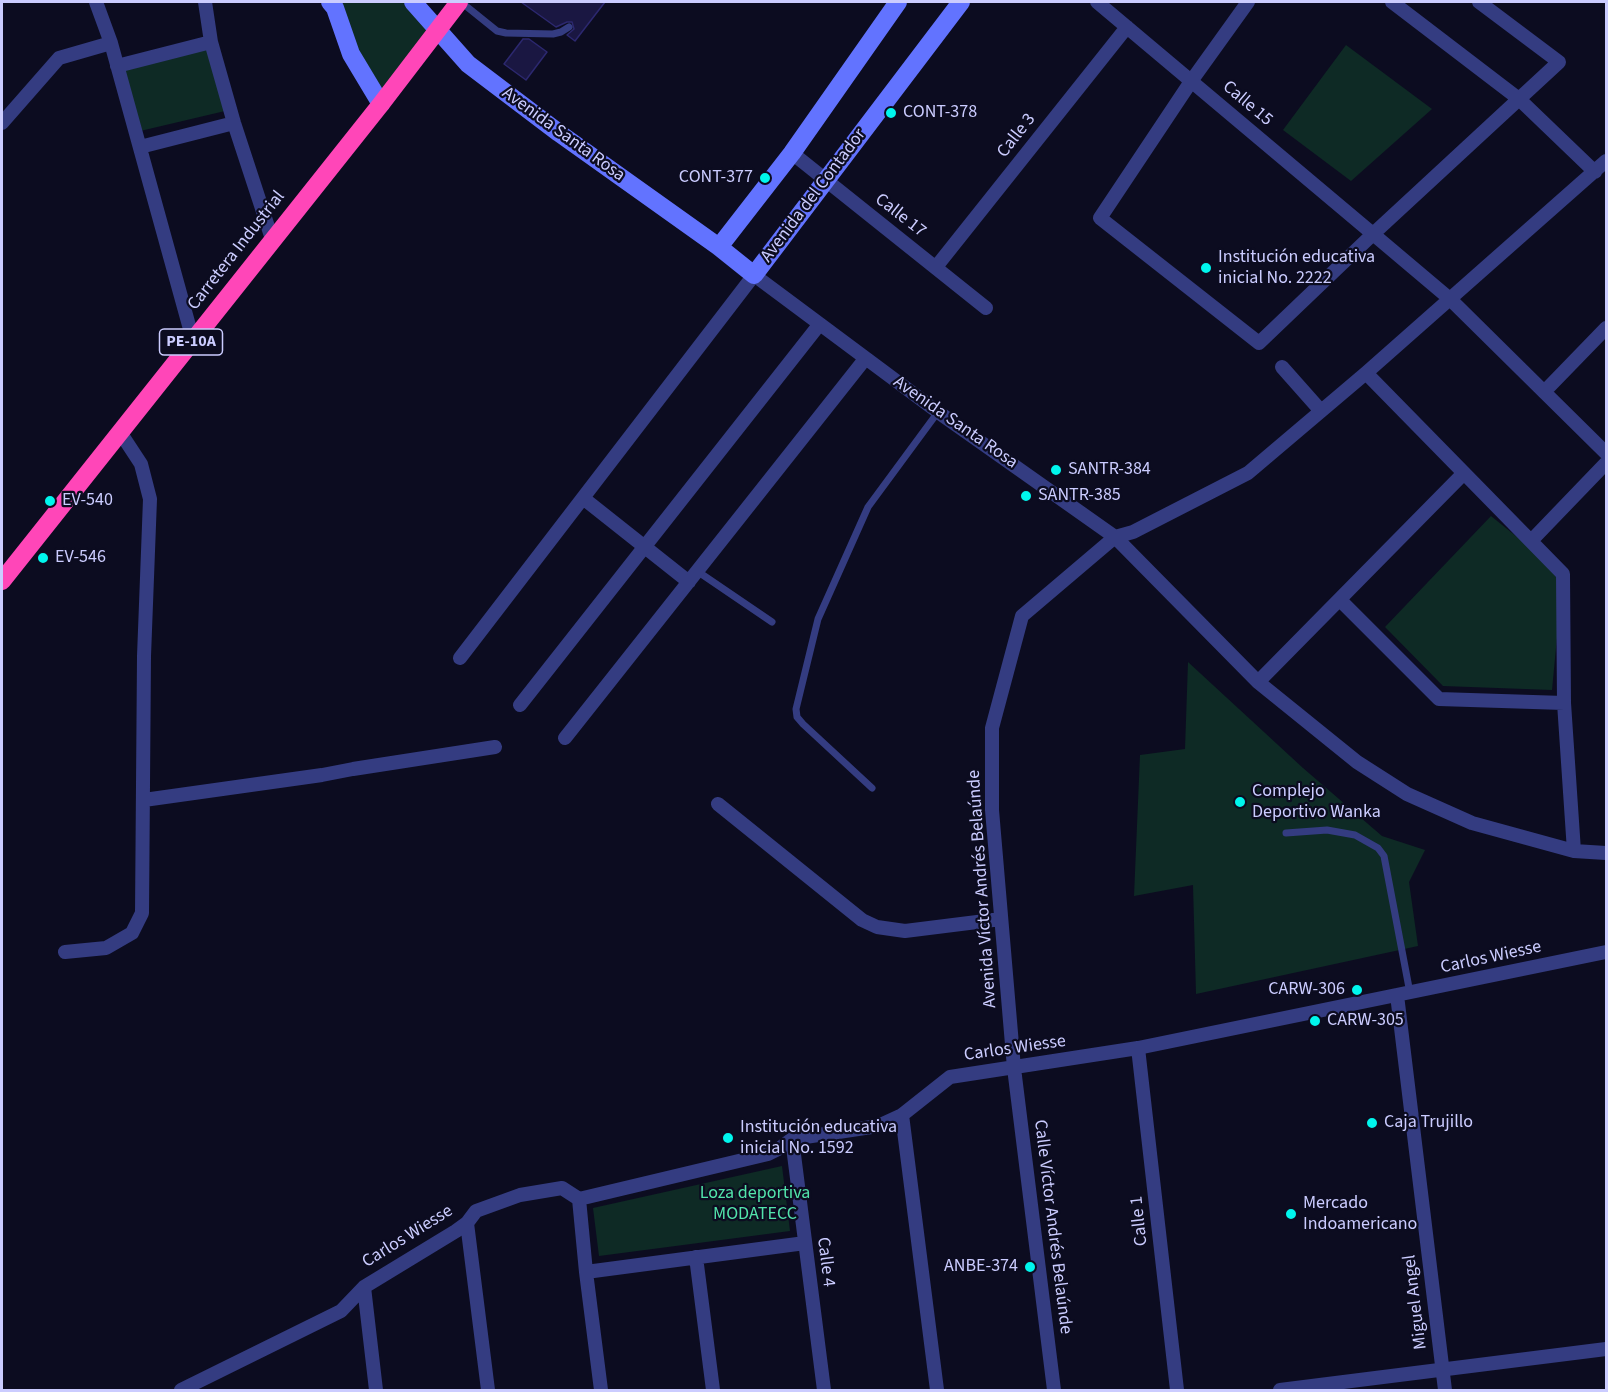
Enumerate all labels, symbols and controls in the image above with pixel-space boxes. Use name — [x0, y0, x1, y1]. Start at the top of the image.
street label: Calle 15 — [1217, 77, 1277, 131]
street label: Avenida Santa Rosa — [497, 83, 629, 187]
place label: CONT-378 — [903, 102, 977, 124]
marker: CONT-378 — [884, 106, 898, 120]
street label: Calle 3 — [993, 110, 1041, 162]
street label: Avenida del Contador — [757, 125, 871, 267]
place label: CONT-377 — [679, 167, 753, 189]
marker: CONT-377 — [758, 171, 772, 185]
street label: Carretera Industrial — [184, 187, 290, 315]
street label: Calle 17 — [870, 189, 930, 243]
place label: Institución educativa inicial No. 2222 — [1218, 247, 1375, 290]
marker: Institución educativa inicial No. 2222 — [1199, 261, 1213, 275]
road number: PE-10A — [160, 329, 222, 355]
street label: Avenida Santa Rosa — [889, 372, 1021, 474]
place label: SANTR-384 — [1068, 459, 1151, 481]
marker: SANTR-384 — [1049, 463, 1063, 477]
place label: SANTR-385 — [1038, 485, 1121, 507]
marker: SANTR-385 — [1019, 489, 1033, 503]
place label: EV-540 — [62, 490, 113, 512]
marker: EV-540 — [43, 494, 57, 508]
place label: EV-546 — [55, 547, 106, 569]
marker: EV-546 — [36, 551, 50, 565]
street label: Avenida Víctor Andrés Belaúnde — [964, 769, 1002, 1009]
place label: Complejo Deportivo Wanka — [1252, 781, 1381, 824]
marker: Complejo Deportivo Wanka — [1233, 795, 1247, 809]
street label: Carlos Wiesse — [1439, 937, 1543, 979]
place label: CARW-306 — [1268, 979, 1345, 1001]
marker: CARW-306 — [1350, 983, 1364, 997]
place label: CARW-305 — [1327, 1010, 1404, 1032]
marker: CARW-305 — [1308, 1014, 1322, 1028]
street label: Carlos Wiesse — [963, 1031, 1067, 1067]
place label: Caja Trujillo — [1384, 1112, 1473, 1134]
marker: Caja Trujillo — [1365, 1116, 1379, 1130]
place label: Institución educativa inicial No. 1592 — [740, 1117, 897, 1160]
street label: Calle Víctor Andrés Belaúnde — [1028, 1119, 1076, 1335]
marker: Institución educativa inicial No. 1592 — [721, 1131, 735, 1145]
park label: Loza deportiva MODATECC — [700, 1183, 810, 1226]
place label: Mercado Indoamericano — [1303, 1193, 1417, 1236]
street label: Calle 1 — [1127, 1195, 1153, 1247]
street label: Carlos Wiesse — [359, 1201, 457, 1273]
marker: Mercado Indoamericano — [1284, 1207, 1298, 1221]
street label: Calle 4 — [811, 1236, 839, 1288]
street label: Miguel Angel — [1399, 1253, 1433, 1351]
place label: ANBE-374 — [944, 1256, 1018, 1278]
marker: ANBE-374 — [1023, 1260, 1037, 1274]

